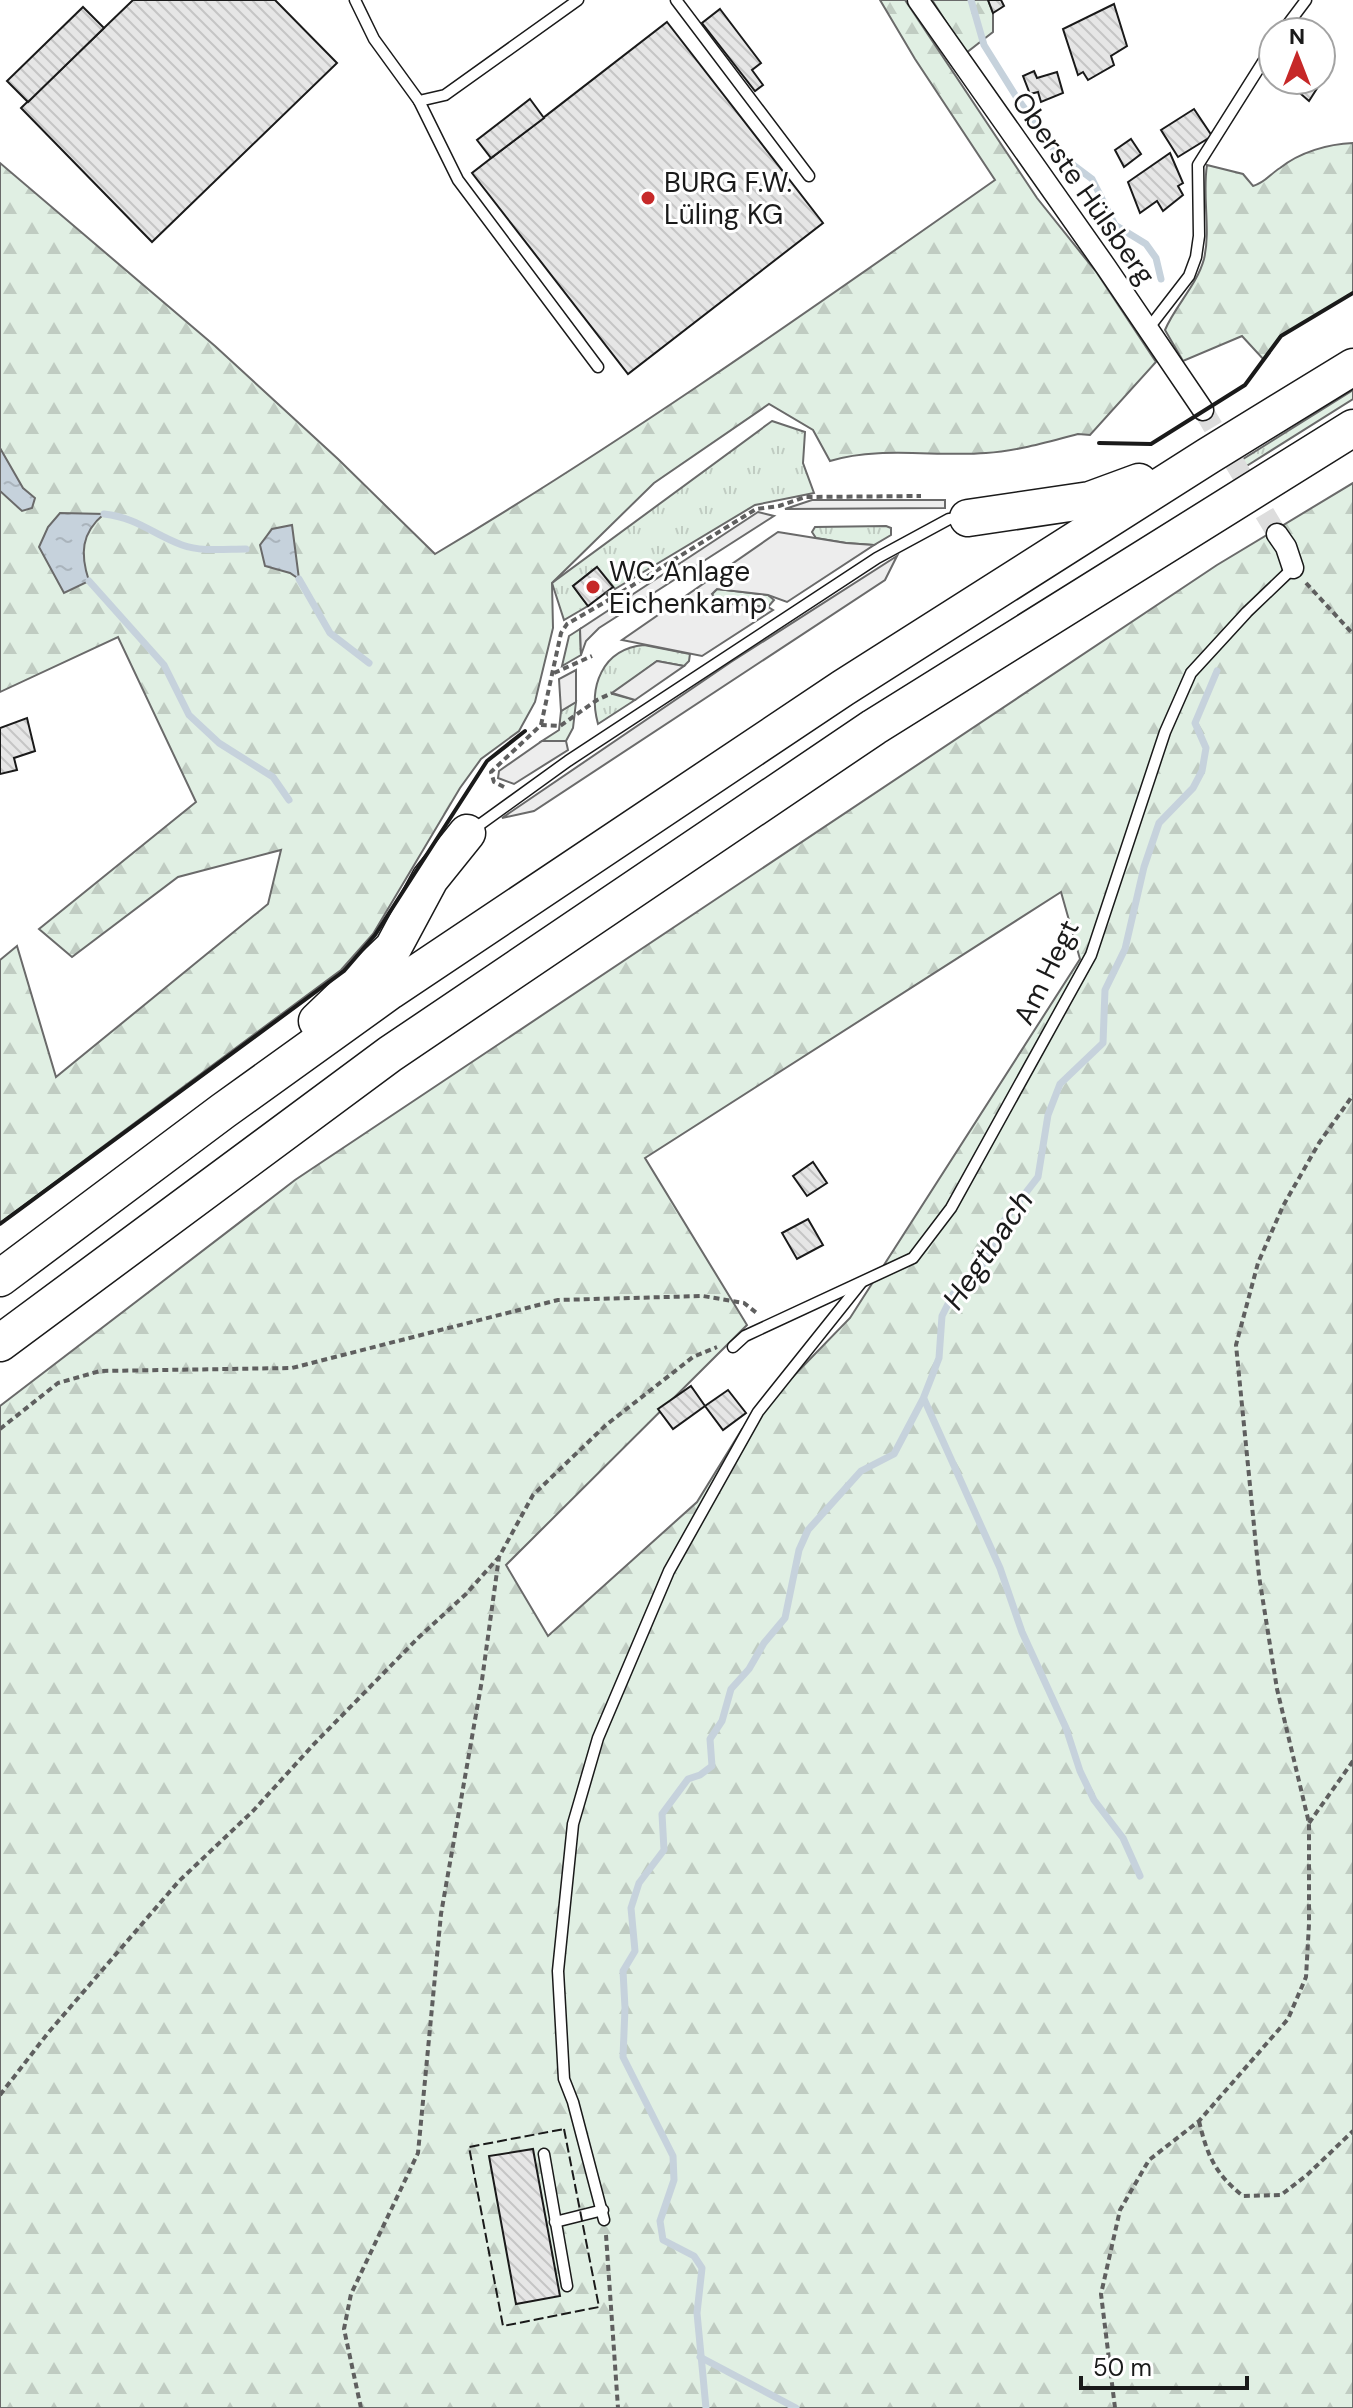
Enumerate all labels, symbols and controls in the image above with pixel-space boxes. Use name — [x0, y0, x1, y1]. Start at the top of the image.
north arrow — [1257, 16, 1337, 96]
text: N — [1289, 22, 1305, 51]
street label: Oberste Hülsberg — [1003, 85, 1164, 292]
place label: BURG F.W. Lüling KG — [664, 164, 792, 233]
marker: BURG F.W. Lüling KG — [639, 189, 657, 207]
place label: WC Anlage Eichenkamp — [609, 553, 767, 622]
marker: WC Anlage Eichenkamp — [584, 578, 602, 596]
street label: Am Hegt — [1005, 914, 1088, 1031]
water label: Hegtbach — [934, 1183, 1042, 1317]
scale bar — [1081, 2340, 1247, 2390]
text: 50 m — [1093, 2352, 1152, 2383]

